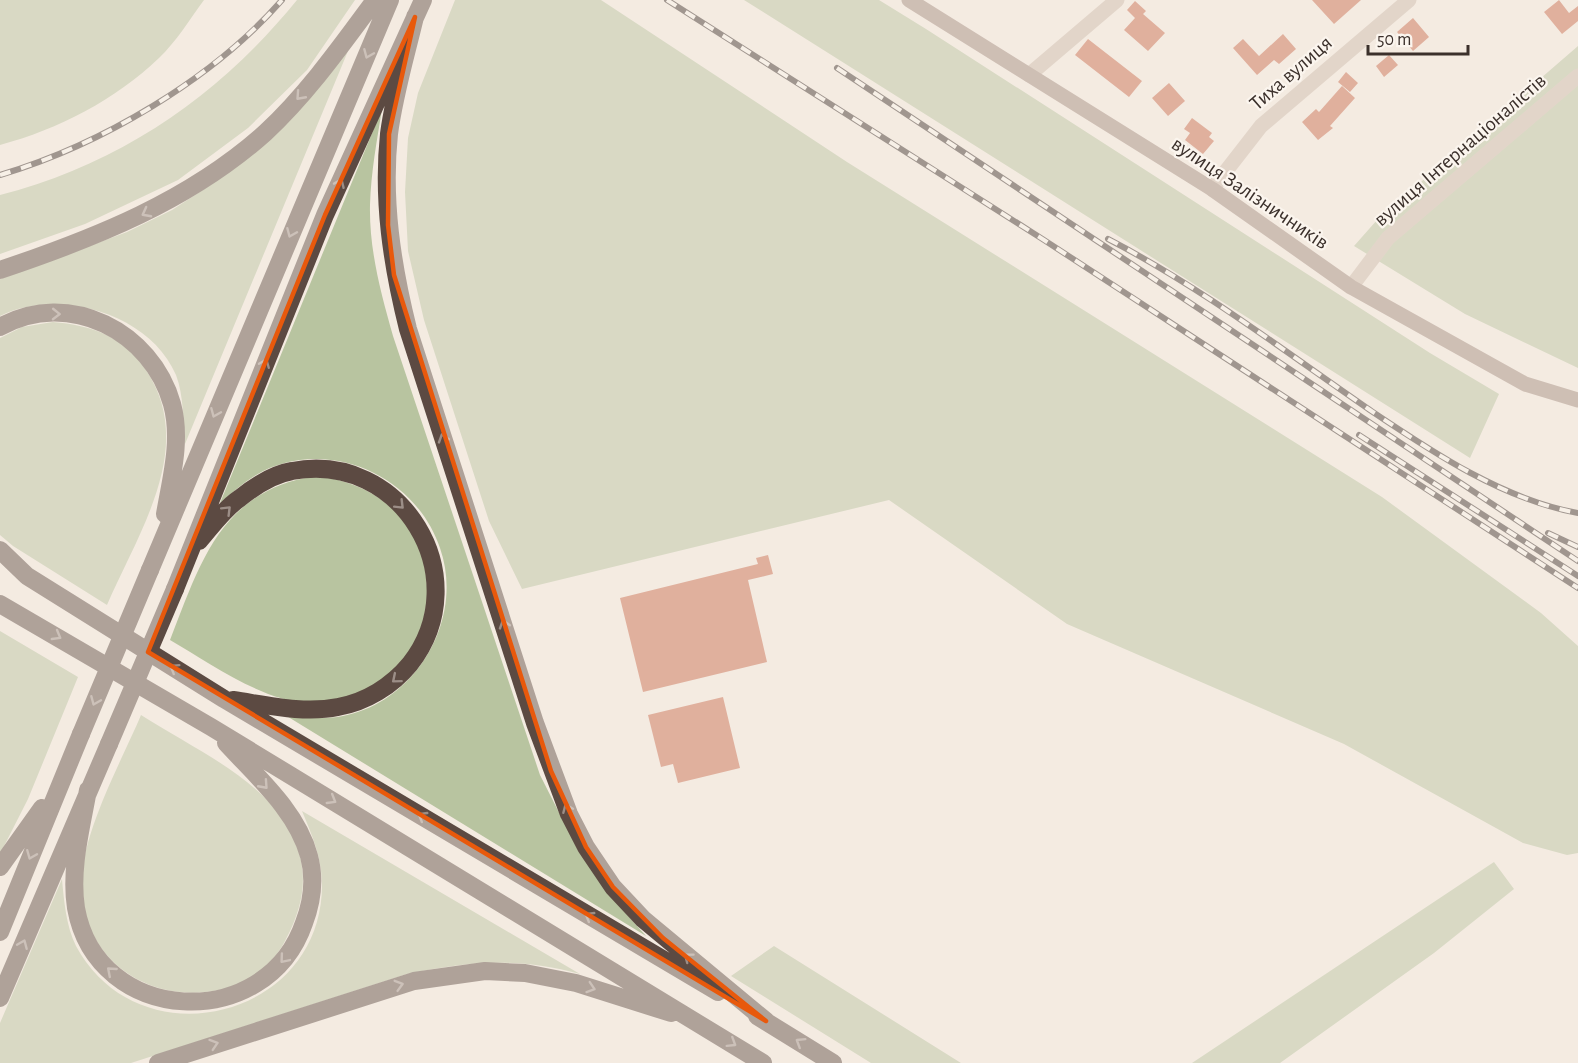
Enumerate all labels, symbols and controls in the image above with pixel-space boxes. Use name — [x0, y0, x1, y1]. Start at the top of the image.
scale bar — [1368, 18, 1468, 56]
text: 50 m — [1377, 31, 1411, 49]
street label: Тиха вулиця — [1246, 32, 1336, 114]
one-way arrow — [363, 48, 375, 59]
street label: вулиця Інтернаціоналістів — [1370, 70, 1550, 230]
one-way arrow — [296, 89, 307, 100]
street label: вулиця Залізничників — [1168, 133, 1332, 253]
one-way arrow — [332, 178, 344, 189]
one-way arrow — [141, 206, 152, 217]
one-way arrow — [287, 227, 299, 238]
one-way arrow — [52, 308, 61, 320]
one-way arrow — [258, 358, 270, 369]
one-way arrow — [211, 407, 223, 418]
one-way arrow — [438, 433, 451, 444]
one-way arrow — [393, 497, 404, 508]
one-way arrow — [220, 506, 231, 517]
one-way arrow — [498, 619, 511, 630]
one-way arrow — [51, 629, 61, 641]
one-way arrow — [170, 664, 180, 676]
one-way arrow — [392, 671, 403, 682]
one-way arrow — [90, 695, 102, 706]
one-way arrow — [257, 778, 268, 789]
one-way arrow — [326, 793, 336, 805]
one-way arrow — [562, 803, 574, 814]
one-way arrow — [418, 812, 428, 824]
one-way arrow — [26, 849, 38, 860]
one-way arrow — [585, 912, 595, 923]
one-way arrow — [16, 939, 28, 950]
one-way arrow — [280, 953, 291, 963]
one-way arrow — [684, 954, 695, 965]
one-way arrow — [107, 967, 117, 978]
one-way arrow — [394, 980, 404, 993]
one-way arrow — [585, 980, 596, 993]
one-way arrow — [725, 1036, 736, 1047]
one-way arrow — [796, 1038, 807, 1049]
one-way arrow — [208, 1039, 219, 1052]

